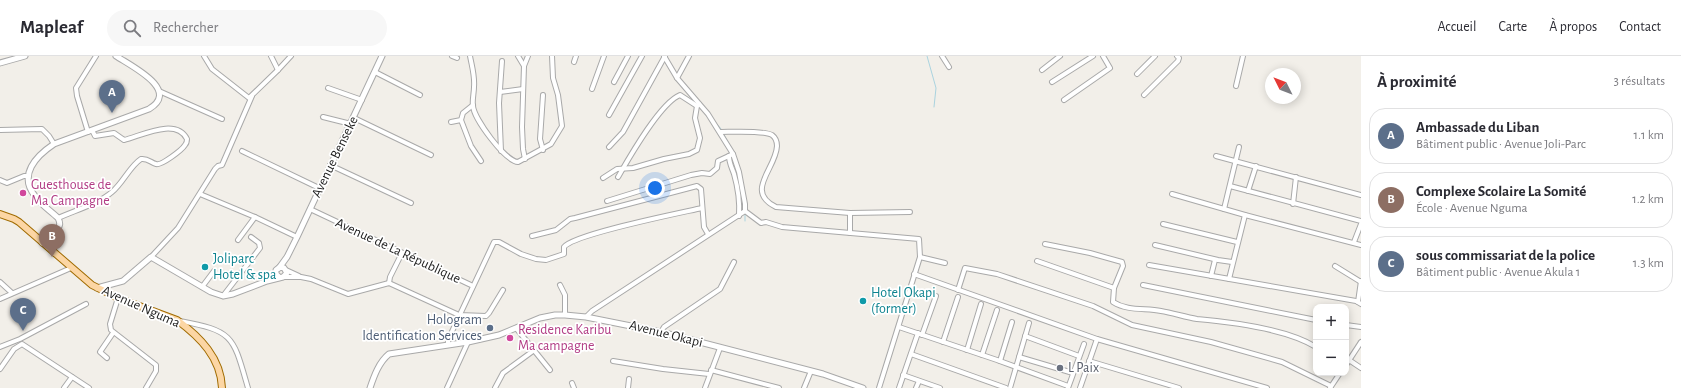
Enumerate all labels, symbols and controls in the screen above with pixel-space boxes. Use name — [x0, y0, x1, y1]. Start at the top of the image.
search box — [107, 10, 387, 46]
icon: search — [121, 17, 143, 39]
text: Mapleaf — [20, 18, 83, 37]
text: Rechercher — [153, 20, 218, 35]
text: Accueil — [1437, 20, 1476, 34]
text: Carte — [1498, 20, 1527, 34]
text: À propos — [1549, 20, 1597, 34]
text: Contact — [1619, 20, 1661, 34]
north arrow — [1265, 68, 1301, 104]
text: À proximité — [1377, 73, 1457, 90]
text: 3 résultats — [1614, 75, 1665, 88]
pin: A — [99, 80, 125, 113]
street label: Avenue Benseke — [309, 114, 361, 200]
text: Ambassade du Liban — [1416, 120, 1539, 135]
text: A — [1387, 129, 1395, 142]
text: 1.1 km — [1634, 129, 1664, 142]
text: Bâtiment public · Avenue Joli-Parc — [1416, 138, 1586, 151]
place label: Guesthouse de Ma Campagne — [31, 178, 111, 208]
your location — [645, 178, 665, 198]
text: Complexe Scolaire La Somité — [1416, 184, 1586, 199]
marker: Guesthouse de Ma Campagne — [18, 188, 28, 198]
text: B — [1387, 193, 1395, 206]
text: 1.2 km — [1632, 193, 1664, 206]
text: École · Avenue Nguma — [1416, 202, 1528, 215]
street label: Avenue de La République — [333, 216, 463, 286]
pin: B — [39, 224, 65, 257]
text: sous commissariat de la police — [1416, 248, 1595, 263]
place label: Joliparc Hotel & spa — [213, 252, 277, 282]
text: C — [1388, 257, 1394, 270]
text: 1.3 km — [1633, 257, 1664, 270]
marker: Joliparc Hotel & spa — [200, 262, 210, 272]
text: Bâtiment public · Avenue Akula 1 — [1416, 266, 1580, 279]
street label: Avenue Nguma — [100, 284, 183, 331]
place label: Hotel Okapi (former) — [871, 286, 936, 316]
marker: Hotel Okapi (former) — [858, 296, 868, 306]
pin: C — [10, 298, 36, 331]
map controls — [1313, 304, 1349, 376]
button: + — [1313, 304, 1349, 340]
place label: Hologram Identification Services — [362, 313, 482, 343]
street label: Avenue Okapi — [628, 318, 704, 350]
marker: Hologram Identification Services — [485, 323, 495, 333]
place label: Residence Karibu Ma campagne — [518, 323, 611, 353]
marker: Residence Karibu Ma campagne — [505, 333, 515, 343]
button: − — [1313, 340, 1349, 376]
place label: L Paix — [1068, 361, 1099, 375]
marker: L Paix — [1055, 363, 1065, 373]

